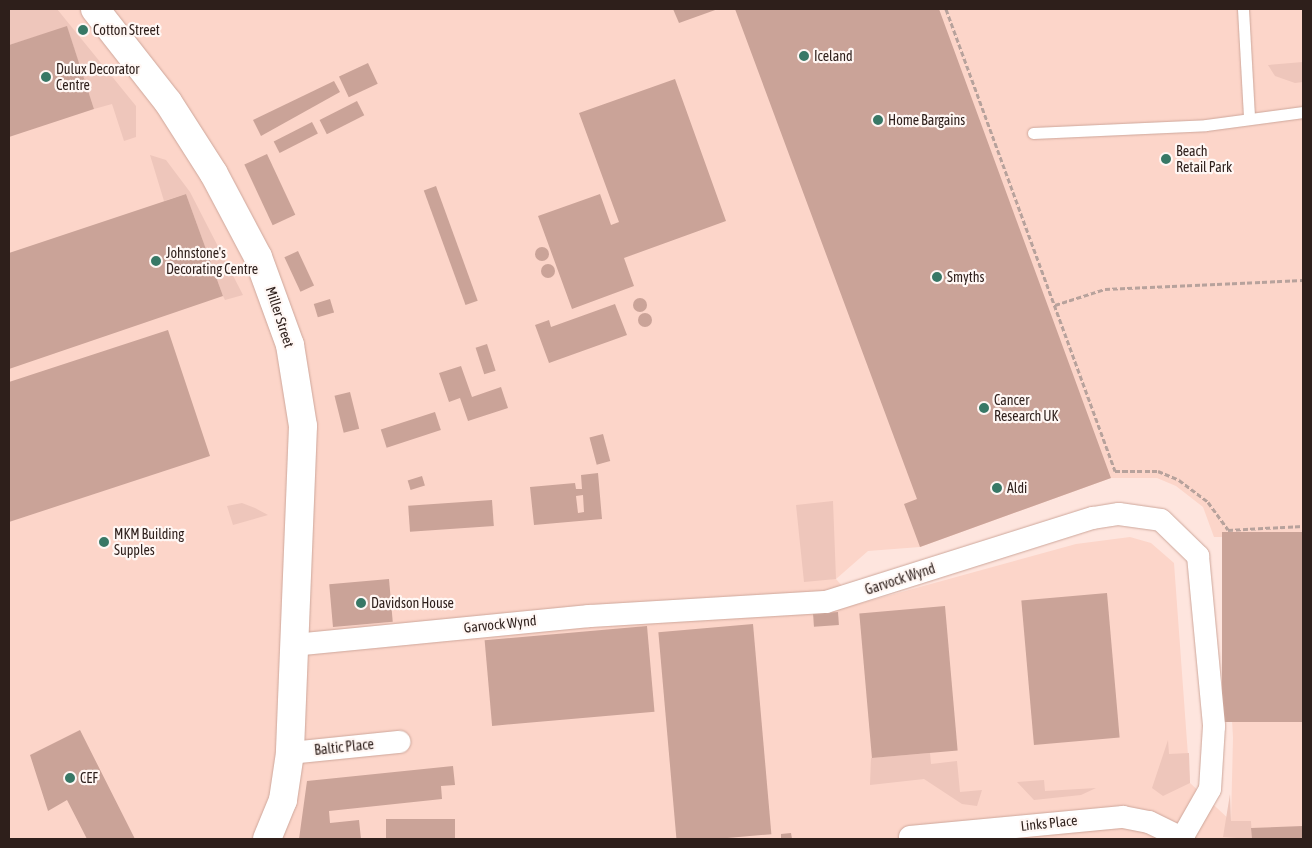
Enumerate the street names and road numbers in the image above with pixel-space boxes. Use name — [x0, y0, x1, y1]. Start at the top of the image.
street label: Miller Street — [262, 284, 298, 350]
street label: Garvock Wynd — [863, 560, 937, 598]
street label: Garvock Wynd — [463, 612, 537, 636]
street label: Baltic Place — [313, 736, 375, 758]
street label: Links Place — [1020, 812, 1078, 834]

